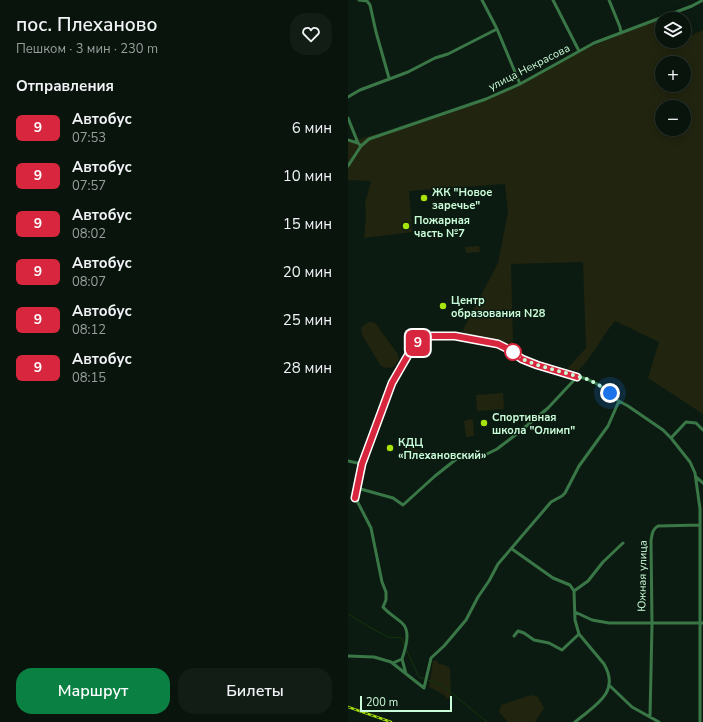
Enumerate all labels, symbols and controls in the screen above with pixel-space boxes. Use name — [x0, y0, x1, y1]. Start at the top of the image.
text: пос. Плеханово — [16, 12, 157, 38]
map controls — [655, 12, 691, 136]
button: layers — [655, 12, 691, 48]
button: heart — [290, 13, 332, 55]
text: Пешком · 3 мин · 230 m — [16, 40, 158, 58]
street label: улица Некрасова — [486, 40, 573, 94]
button: + — [655, 56, 691, 92]
text: Отправления — [16, 76, 114, 96]
button: − — [655, 100, 691, 136]
text: Автобус — [72, 109, 132, 129]
text: 9 — [34, 118, 42, 137]
text: 6 мин — [292, 118, 332, 138]
text: 07:53 — [72, 129, 106, 147]
text: Автобус — [72, 157, 132, 177]
text: 9 — [34, 166, 42, 185]
text: 10 мин — [283, 166, 332, 186]
text: 07:57 — [72, 177, 106, 195]
place label: ЖК "Новое заречье" — [432, 185, 492, 213]
marker: ЖК "Новое заречье" — [419, 193, 429, 203]
text: Автобус — [72, 205, 132, 225]
place label: Пожарная часть №7 — [414, 213, 470, 241]
text: 9 — [34, 214, 42, 233]
text: 15 мин — [283, 214, 332, 234]
marker: Пожарная часть №7 — [401, 221, 411, 231]
text: 08:02 — [72, 225, 106, 243]
text: Автобус — [72, 253, 132, 273]
text: 9 — [34, 262, 42, 281]
text: 20 мин — [283, 262, 332, 282]
text: 08:07 — [72, 273, 106, 291]
place label: Центр образования N28 — [451, 293, 546, 321]
text: Автобус — [72, 301, 132, 321]
marker: Центр образования N28 — [438, 301, 448, 311]
text: 9 — [34, 310, 42, 329]
text: 25 мин — [283, 310, 332, 330]
text: 08:12 — [72, 321, 106, 339]
line badge: 9 — [405, 330, 431, 356]
text: 9 — [414, 333, 422, 352]
unlabelled marker — [504, 343, 522, 361]
text: Автобус — [72, 349, 132, 369]
text: 9 — [34, 358, 42, 377]
text: 28 мин — [283, 358, 332, 378]
text: 08:15 — [72, 369, 106, 387]
your location — [600, 383, 620, 403]
place label: Спортивная школа "Олимп" — [492, 410, 575, 438]
marker: Спортивная школа "Олимп" — [479, 418, 489, 428]
place label: КДЦ «Плехановский» — [398, 435, 486, 463]
marker: КДЦ «Плехановский» — [385, 443, 395, 453]
street label: Южная улица — [634, 540, 651, 612]
button: Маршрут — [16, 668, 170, 714]
button: Билеты — [178, 668, 332, 714]
scale bar — [360, 694, 452, 713]
text: 200 m — [366, 695, 398, 710]

